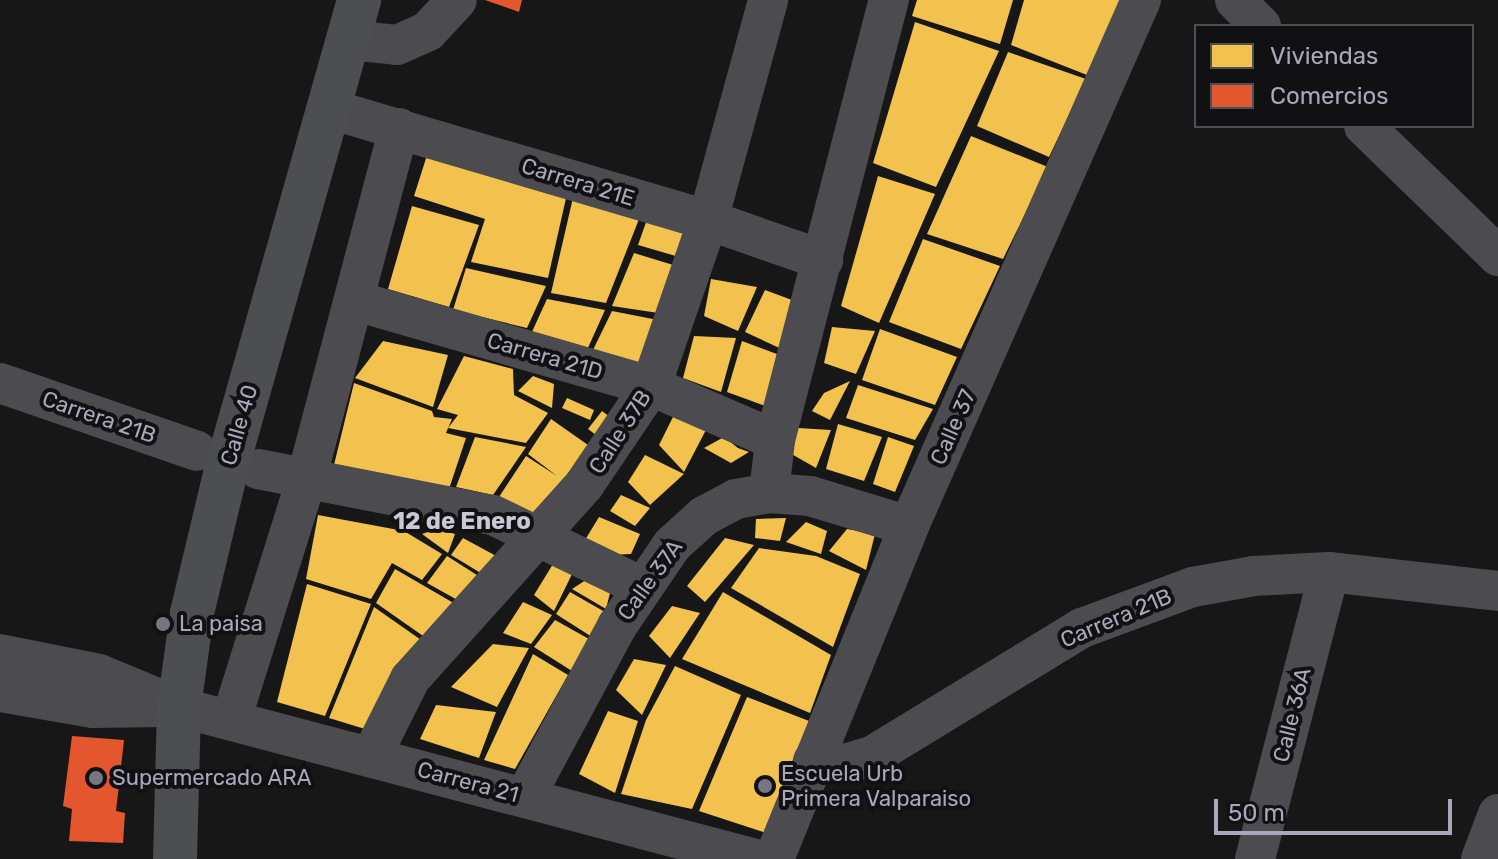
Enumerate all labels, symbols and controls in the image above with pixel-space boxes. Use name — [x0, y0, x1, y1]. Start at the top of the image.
legend — [1194, 24, 1474, 128]
text: Viviendas — [1270, 42, 1378, 70]
text: Comercios — [1270, 82, 1389, 110]
street label: Carrera 21E — [518, 152, 638, 212]
street label: Carrera 21D — [484, 327, 606, 385]
street label: Calle 40 — [215, 382, 263, 468]
street label: Carrera 21B — [39, 385, 159, 449]
street label: Calle 37B — [583, 385, 657, 479]
street label: Calle 37 — [925, 385, 981, 469]
district label: 12 de Enero — [393, 508, 531, 536]
street label: Calle 37A — [612, 534, 688, 626]
street label: Carrera 21B — [1056, 583, 1176, 653]
place label: La paisa — [179, 611, 263, 637]
marker: La paisa — [154, 615, 172, 633]
street label: Calle 36A — [1268, 665, 1316, 765]
street label: Carrera 21 — [415, 756, 521, 808]
place label: Escuela Urb Primera Valparaiso — [781, 760, 972, 812]
place label: Supermercado ARA — [112, 765, 312, 791]
marker: Supermercado ARA — [87, 769, 105, 787]
marker: Escuela Urb Primera Valparaiso — [756, 777, 774, 795]
scale bar — [1218, 783, 1456, 833]
text: 50 m — [1228, 799, 1285, 827]

